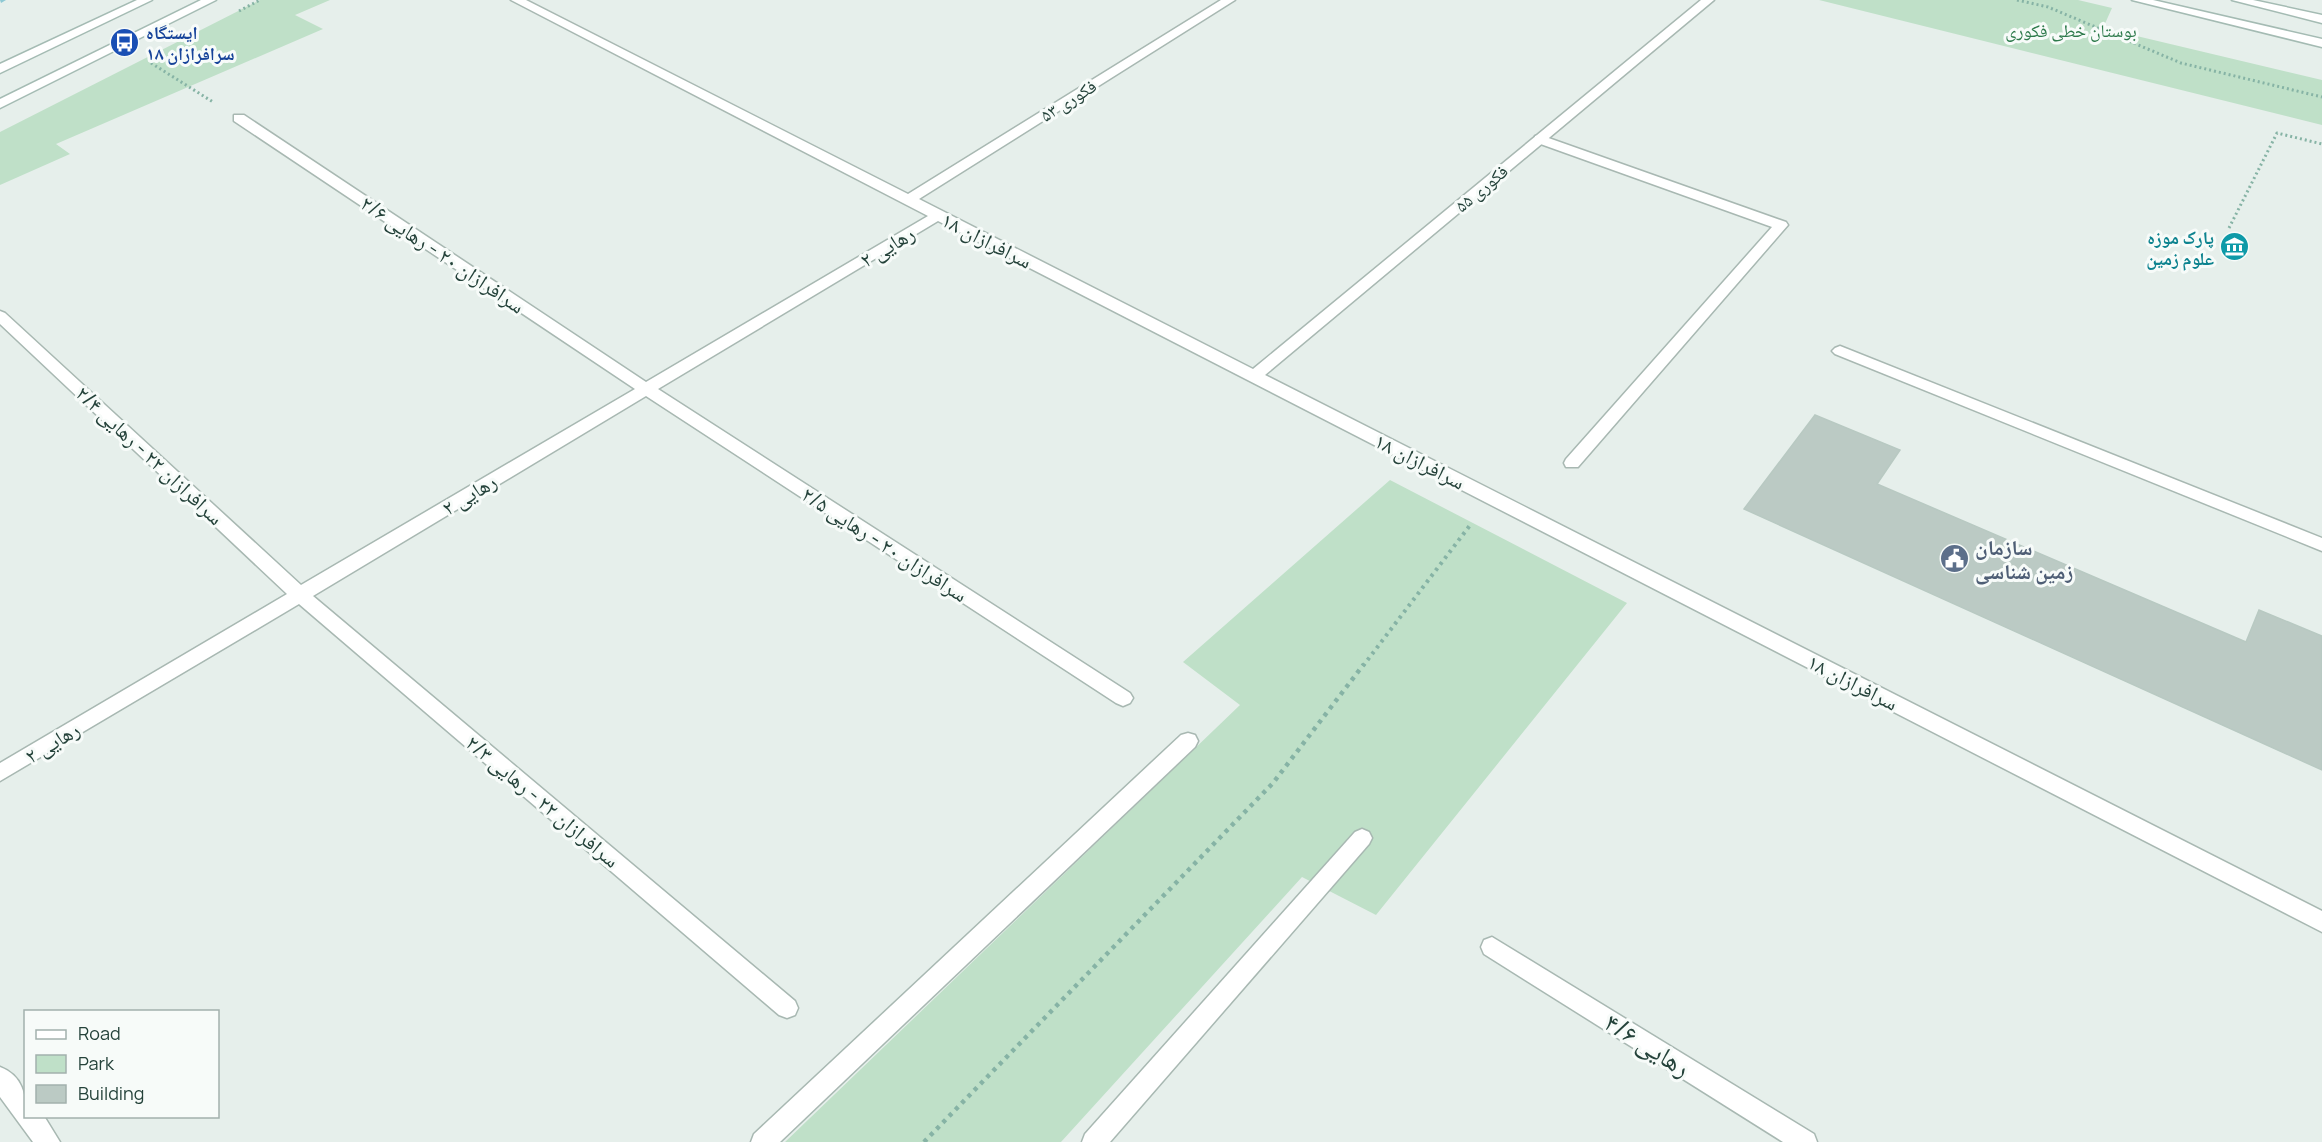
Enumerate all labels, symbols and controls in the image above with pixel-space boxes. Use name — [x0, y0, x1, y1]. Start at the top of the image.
park label: بوستان خطی فکوری — [2005, 18, 2137, 42]
place label: ایستگاه سرافرازان ۱۸ — [146, 20, 235, 65]
bus stop icon: ایستگاه سرافرازان ۱۸ — [109, 26, 141, 58]
street label: فکوری ۵۳ — [1035, 73, 1101, 127]
street label: فکوری ۵۵ — [1450, 159, 1512, 217]
street label: سرافرازان ۲۰ - رهایی ۲/۶ — [355, 189, 531, 319]
street label: سرافرازان ۱۸ — [937, 205, 1037, 275]
street label: رهایی ۲ — [854, 219, 920, 273]
place label: پارک موزه علوم زمین — [2146, 225, 2214, 271]
museum icon: پارک موزه علوم زمین — [2219, 231, 2251, 263]
street label: سرافرازان ۲۲ - رهایی ۲/۴ — [70, 379, 230, 531]
street label: سرافرازان ۱۸ — [1370, 426, 1470, 496]
street label: رهایی ۲ — [436, 467, 502, 521]
street label: سرافرازان ۲۰ - رهایی ۲/۵ — [797, 480, 973, 608]
place label: سازمان زمین شناسی — [1975, 533, 2073, 585]
public building icon: سازمان زمین شناسی — [1938, 543, 1970, 575]
street label: سرافرازان ۱۸ — [1803, 647, 1903, 717]
street label: رهایی ۲ — [19, 715, 85, 769]
street label: سرافرازان ۲۲ - رهایی ۲/۳ — [460, 728, 626, 874]
street label: رهایی ۴/۶ — [1598, 1003, 1698, 1085]
legend — [24, 1010, 219, 1118]
text: Road — [78, 1021, 121, 1045]
text: Park — [78, 1051, 115, 1075]
text: Building — [78, 1081, 144, 1105]

